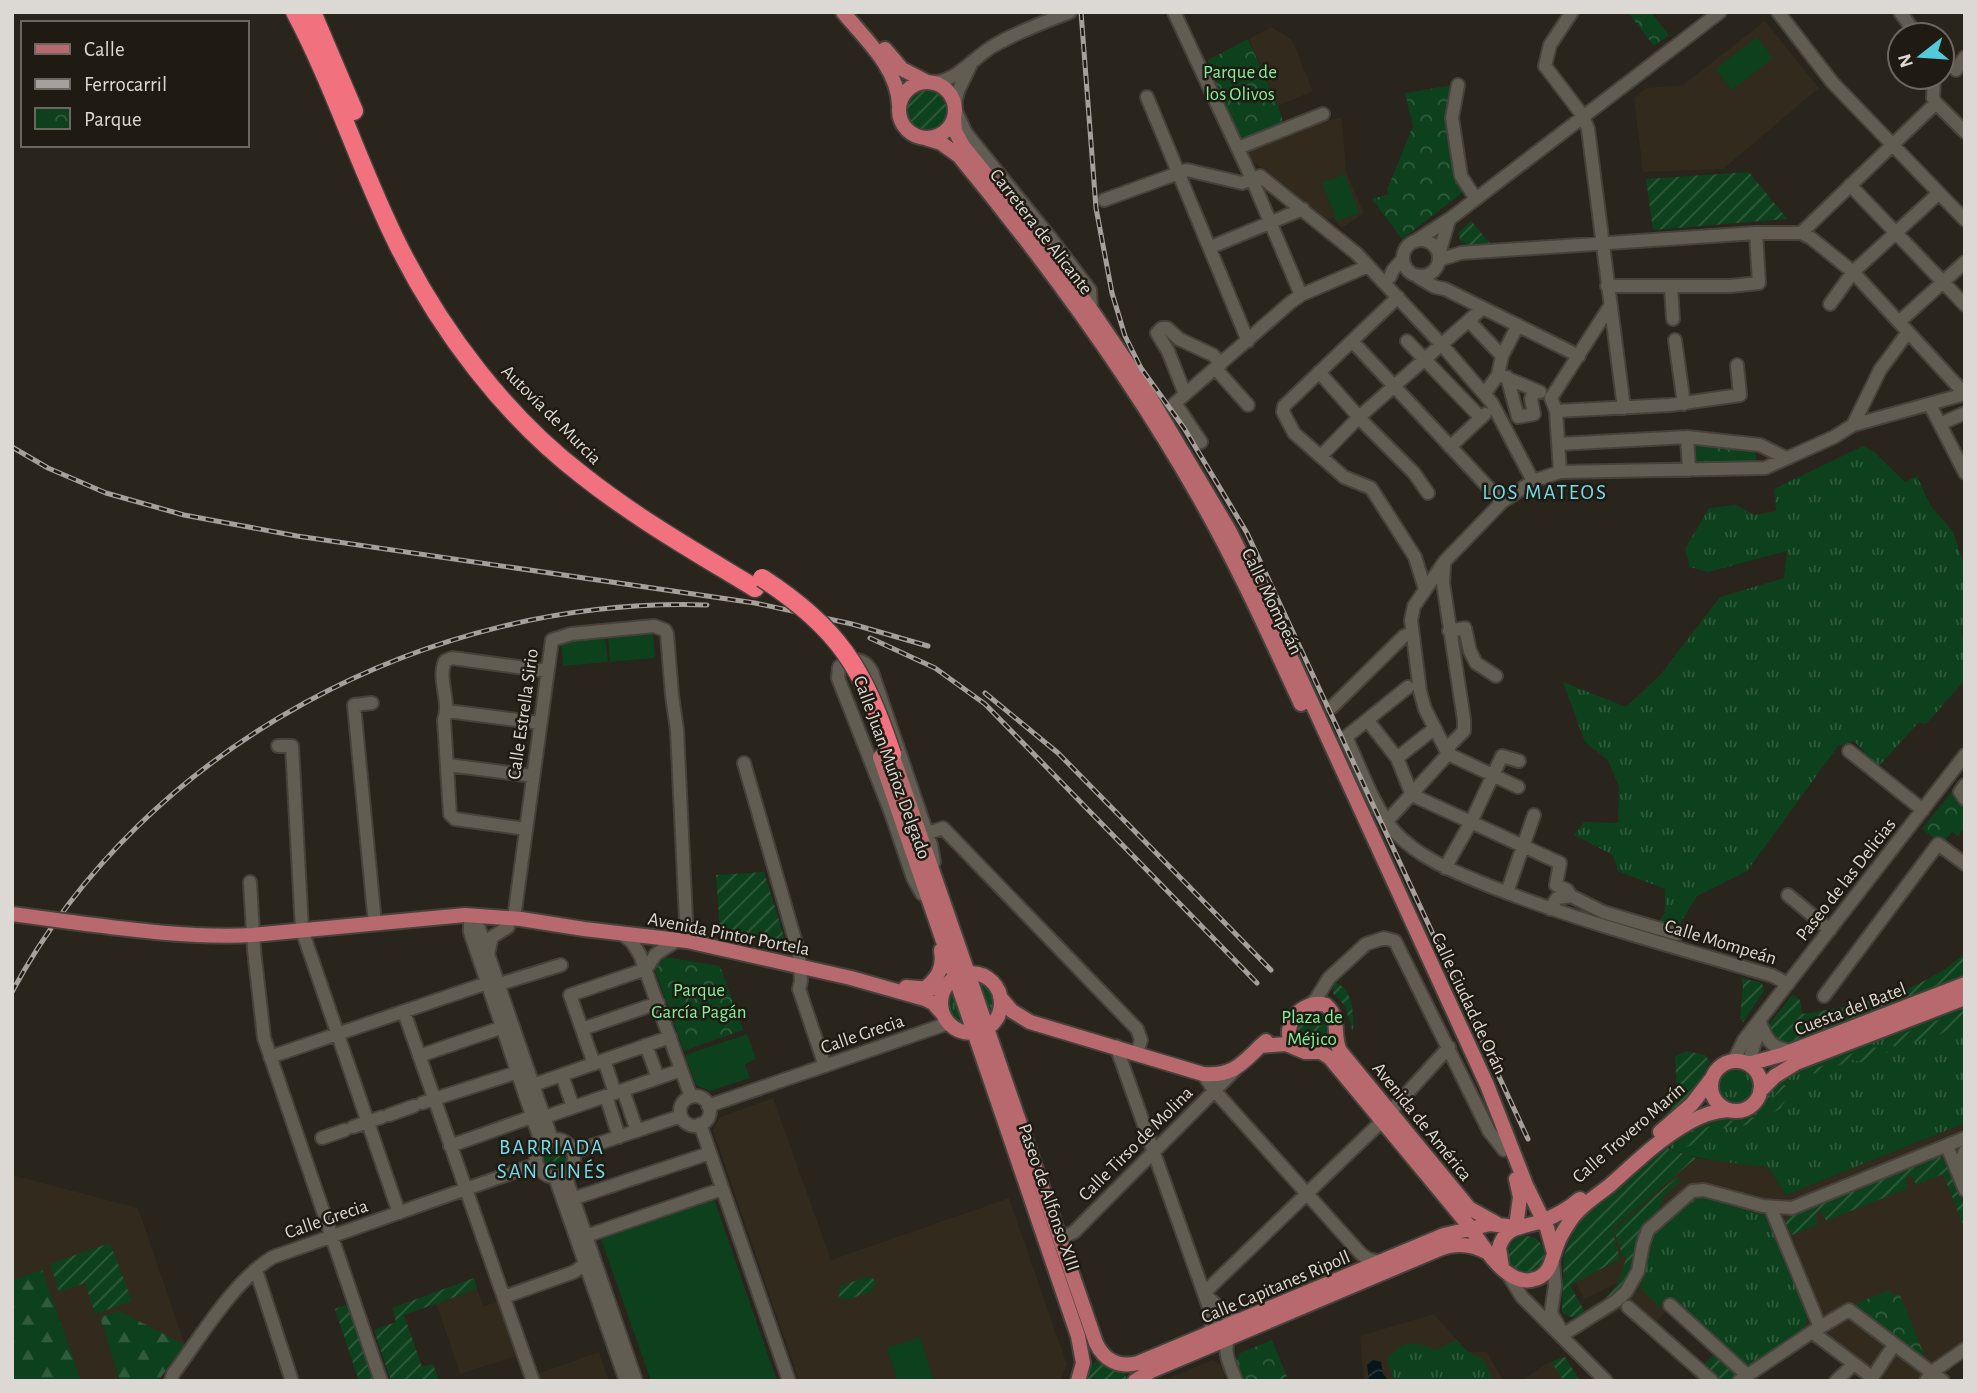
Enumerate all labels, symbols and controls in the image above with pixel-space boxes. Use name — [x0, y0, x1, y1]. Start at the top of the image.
legend — [21, 21, 248, 147]
north arrow — [1886, 21, 1956, 91]
text: Calle — [84, 39, 125, 60]
text: N — [1895, 51, 1917, 70]
park label: Parque de los Olivos — [1203, 63, 1277, 104]
text: Ferrocarril — [84, 74, 167, 95]
text: Parque — [84, 109, 142, 130]
street label: Carretera de Alicante — [986, 165, 1096, 298]
street label: Autovía de Murcia — [497, 362, 605, 469]
district label: LOS MATEOS — [1482, 482, 1608, 503]
street label: Calle Mompeán — [1238, 545, 1306, 658]
street label: Calle Estrella Sirio — [505, 648, 542, 781]
street label: Calle Juan Muñoz Delgado — [850, 673, 934, 862]
street label: Paseo de las Delicias — [1793, 815, 1900, 945]
street label: Avenida Pintor Portela — [646, 909, 811, 960]
street label: Calle Mompeán — [1662, 916, 1779, 968]
street label: Calle Ciudad de Orán — [1428, 930, 1510, 1077]
street label: Cuesta del Batel — [1792, 979, 1909, 1039]
park label: Parque García Pagán — [651, 981, 747, 1022]
park label: Plaza de Méjico — [1281, 1008, 1343, 1049]
street label: Calle Grecia — [818, 1011, 907, 1057]
street label: Avenida de América — [1368, 1059, 1475, 1185]
street label: Calle Trovero Marín — [1569, 1079, 1689, 1187]
street label: Calle Tirso de Molina — [1075, 1083, 1197, 1205]
street label: Paseo de Alfonso XIII — [1014, 1121, 1083, 1274]
district label: BARRIADA SAN GINÉS — [497, 1137, 607, 1182]
street label: Calle Grecia — [282, 1196, 371, 1242]
street label: Calle Capitanes Ripoll — [1198, 1247, 1353, 1327]

